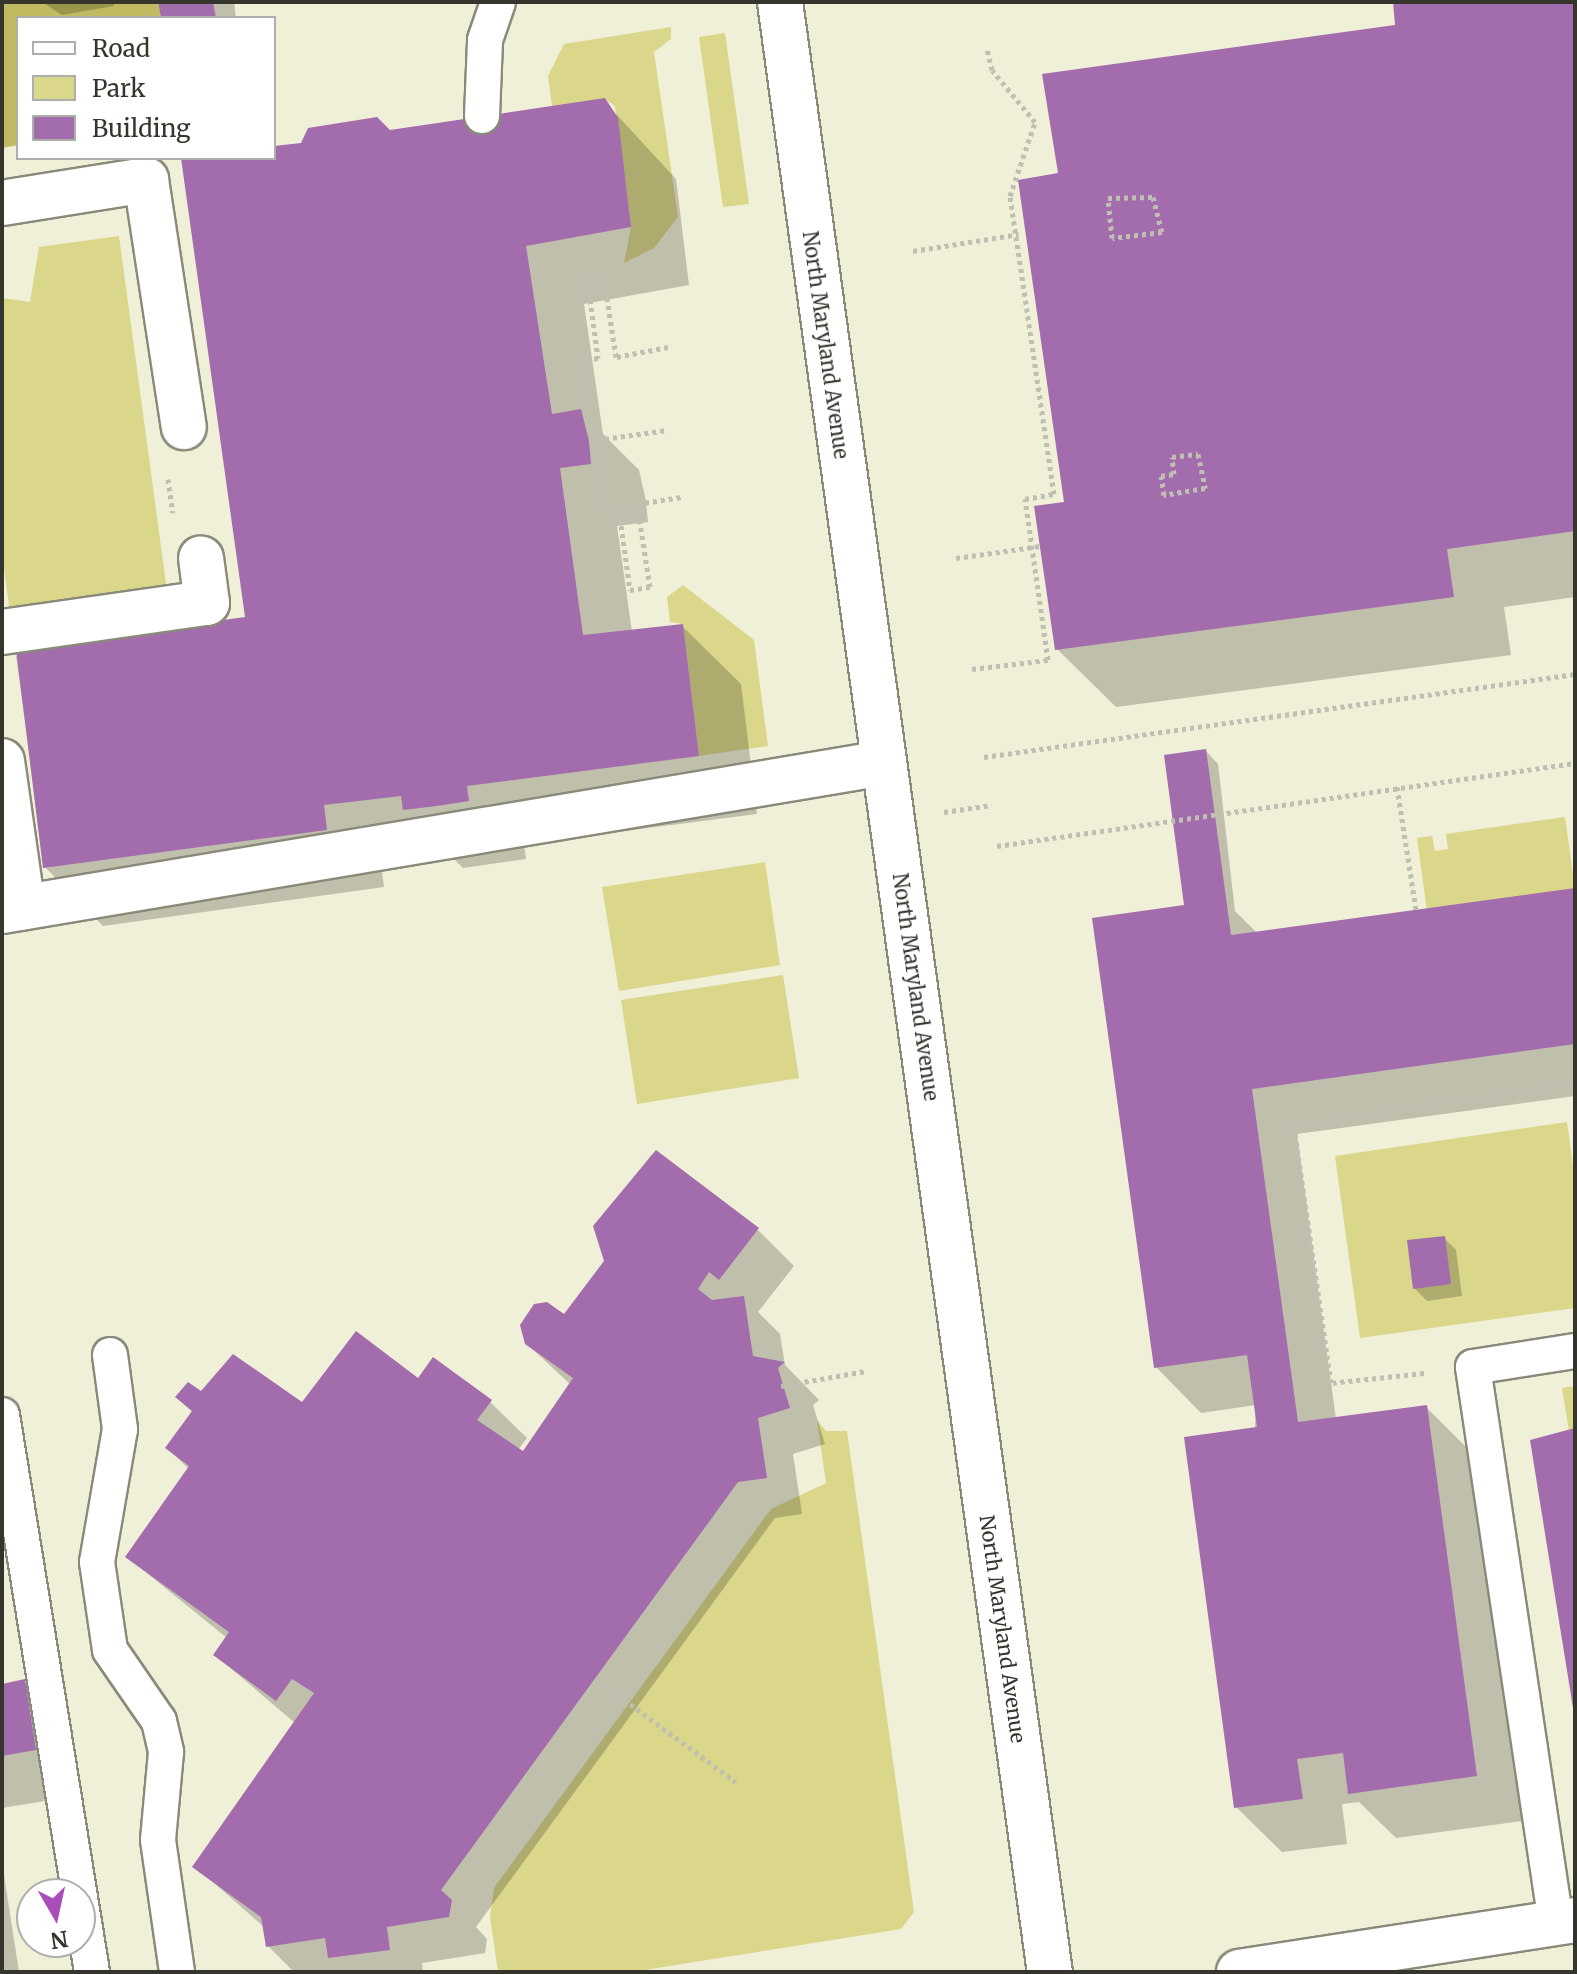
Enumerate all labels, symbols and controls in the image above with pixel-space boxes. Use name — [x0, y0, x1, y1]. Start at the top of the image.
legend — [16, 16, 276, 160]
text: Road — [92, 33, 150, 64]
text: Park — [92, 73, 145, 104]
text: Building — [92, 113, 191, 144]
street label: North Maryland Avenue — [798, 230, 854, 460]
street label: North Maryland Avenue — [888, 872, 944, 1102]
street label: North Maryland Avenue — [975, 1514, 1031, 1744]
north arrow — [16, 1878, 96, 1958]
text: N — [49, 1925, 70, 1955]

